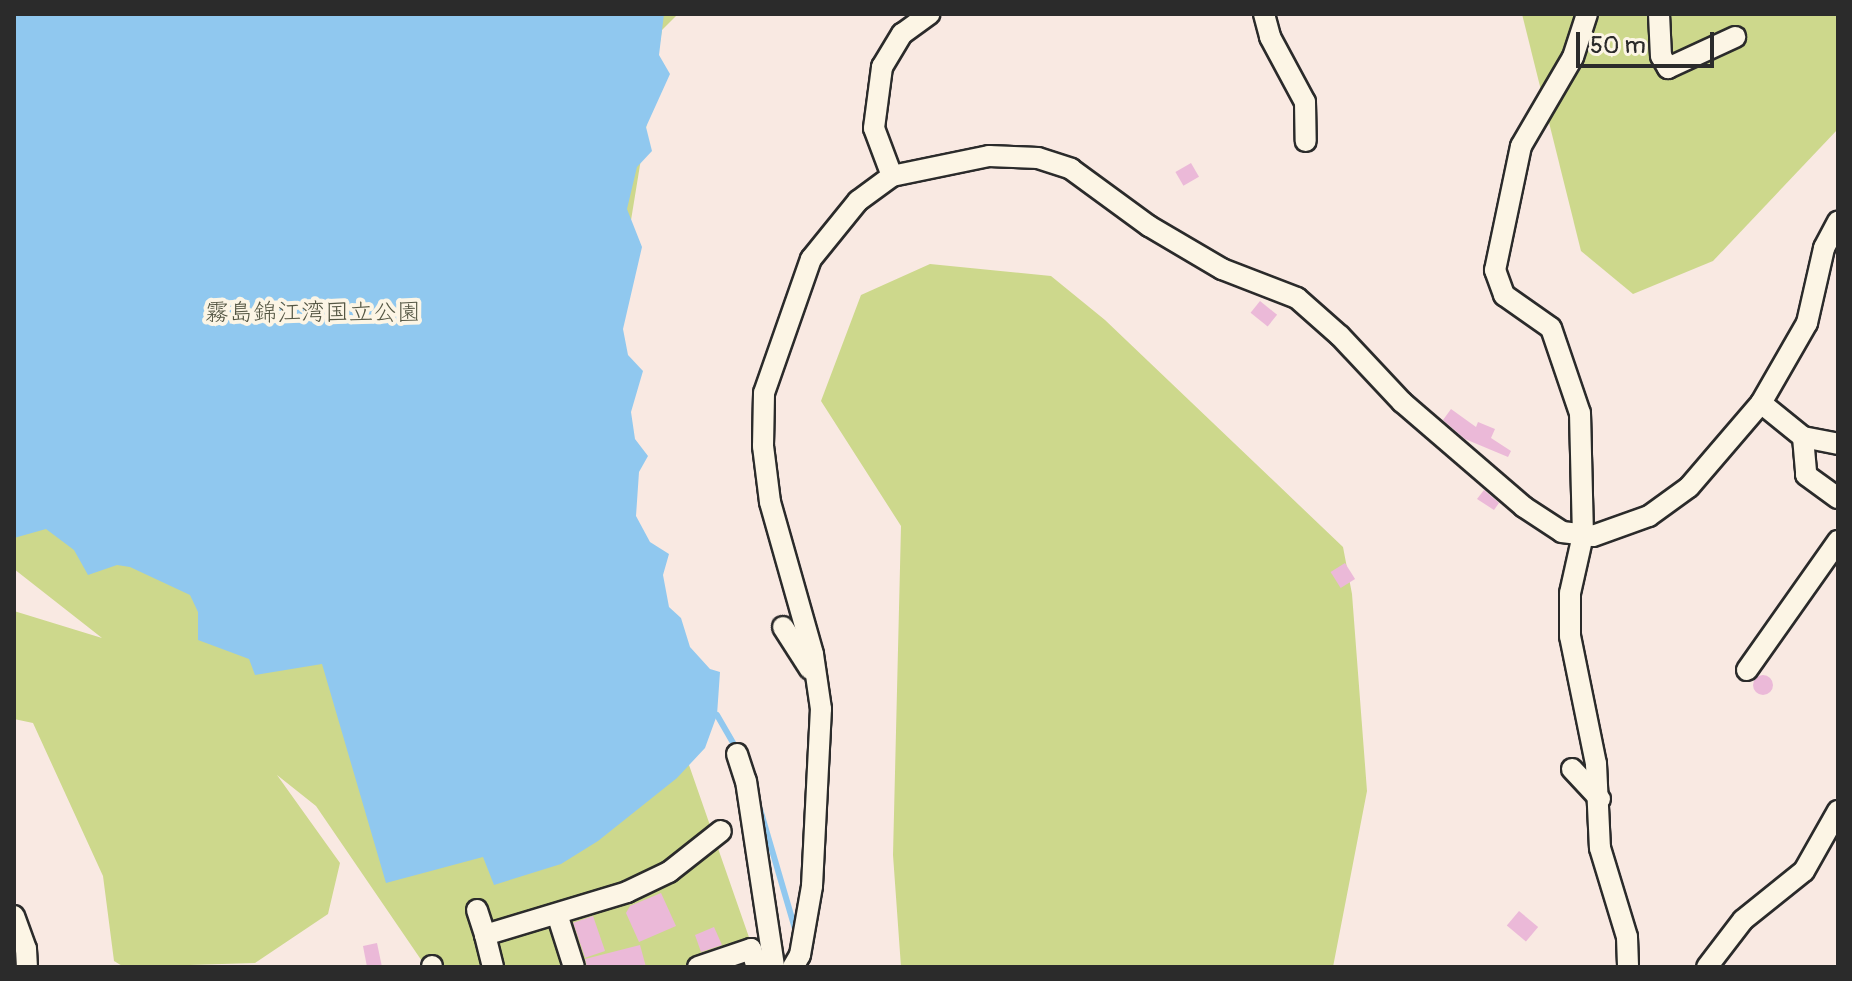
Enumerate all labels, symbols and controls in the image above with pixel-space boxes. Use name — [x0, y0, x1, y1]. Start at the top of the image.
scale bar — [1580, 16, 1718, 66]
text: 50 m — [1590, 31, 1646, 60]
park label: 霧島錦江湾国立公園 — [205, 299, 421, 327]

